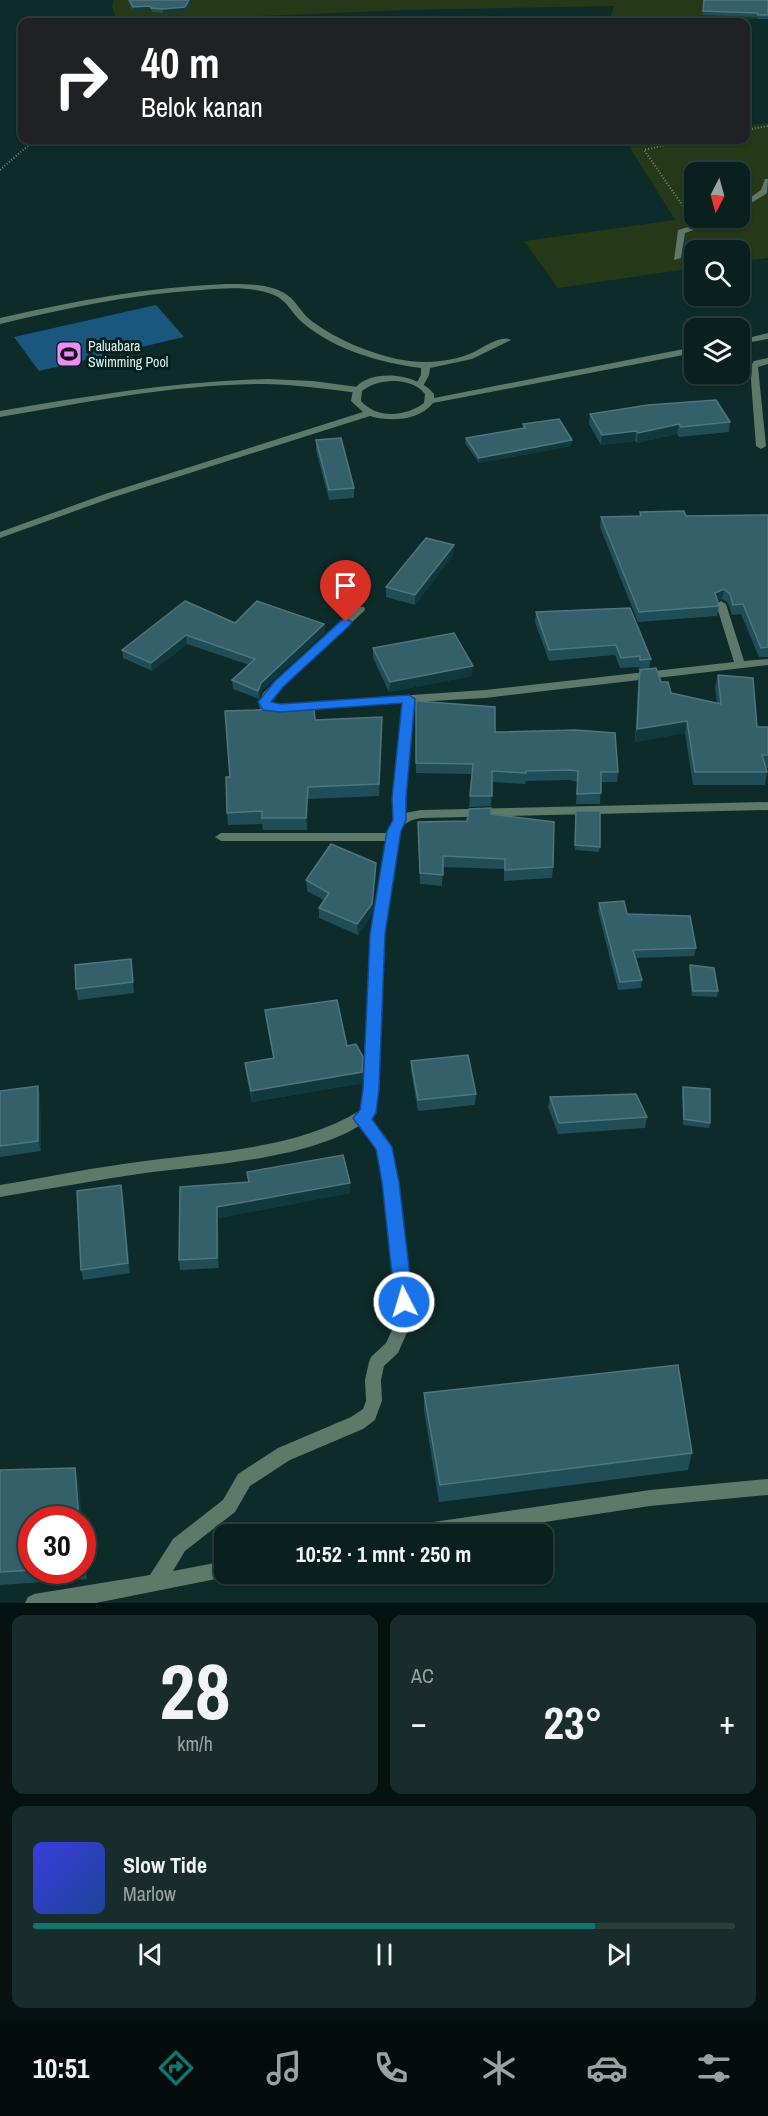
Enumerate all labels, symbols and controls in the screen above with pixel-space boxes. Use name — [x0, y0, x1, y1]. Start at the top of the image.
text: 40 m — [141, 35, 220, 91]
icon: right — [42, 42, 120, 120]
text: Belok kanan — [141, 89, 263, 125]
north arrow — [684, 162, 750, 228]
map controls — [684, 162, 750, 384]
button: search — [684, 240, 750, 306]
button: layers — [684, 318, 750, 384]
place label: Paluabara Swimming Pool — [88, 337, 168, 371]
sports icon: Paluabara Swimming Pool — [54, 339, 84, 369]
pin — [320, 560, 371, 622]
icon: arrive — [329, 569, 362, 602]
position arrow — [372, 1270, 436, 1334]
speed limit sign: 30 — [18, 1506, 96, 1584]
text: 10:52 · 1 mnt · 250 m — [296, 1539, 471, 1569]
text: 28 — [159, 1638, 231, 1743]
text: AC — [411, 1662, 434, 1689]
text: 23° — [543, 1692, 603, 1753]
text: − — [411, 1700, 427, 1744]
text: + — [719, 1700, 735, 1744]
text: km/h — [177, 1730, 213, 1757]
text: Slow Tide — [123, 1850, 207, 1880]
text: Marlow — [123, 1880, 176, 1907]
icon: previous — [134, 1938, 167, 1971]
icon: pause — [368, 1938, 401, 1971]
icon: next — [602, 1938, 635, 1971]
icon: directions — [155, 2047, 197, 2089]
icon: music — [263, 2047, 305, 2089]
icon: phone — [370, 2047, 412, 2089]
icon: climate — [478, 2047, 520, 2089]
icon: car — [586, 2047, 628, 2089]
icon: filters — [693, 2047, 735, 2089]
text: 10:51 — [33, 2050, 89, 2086]

